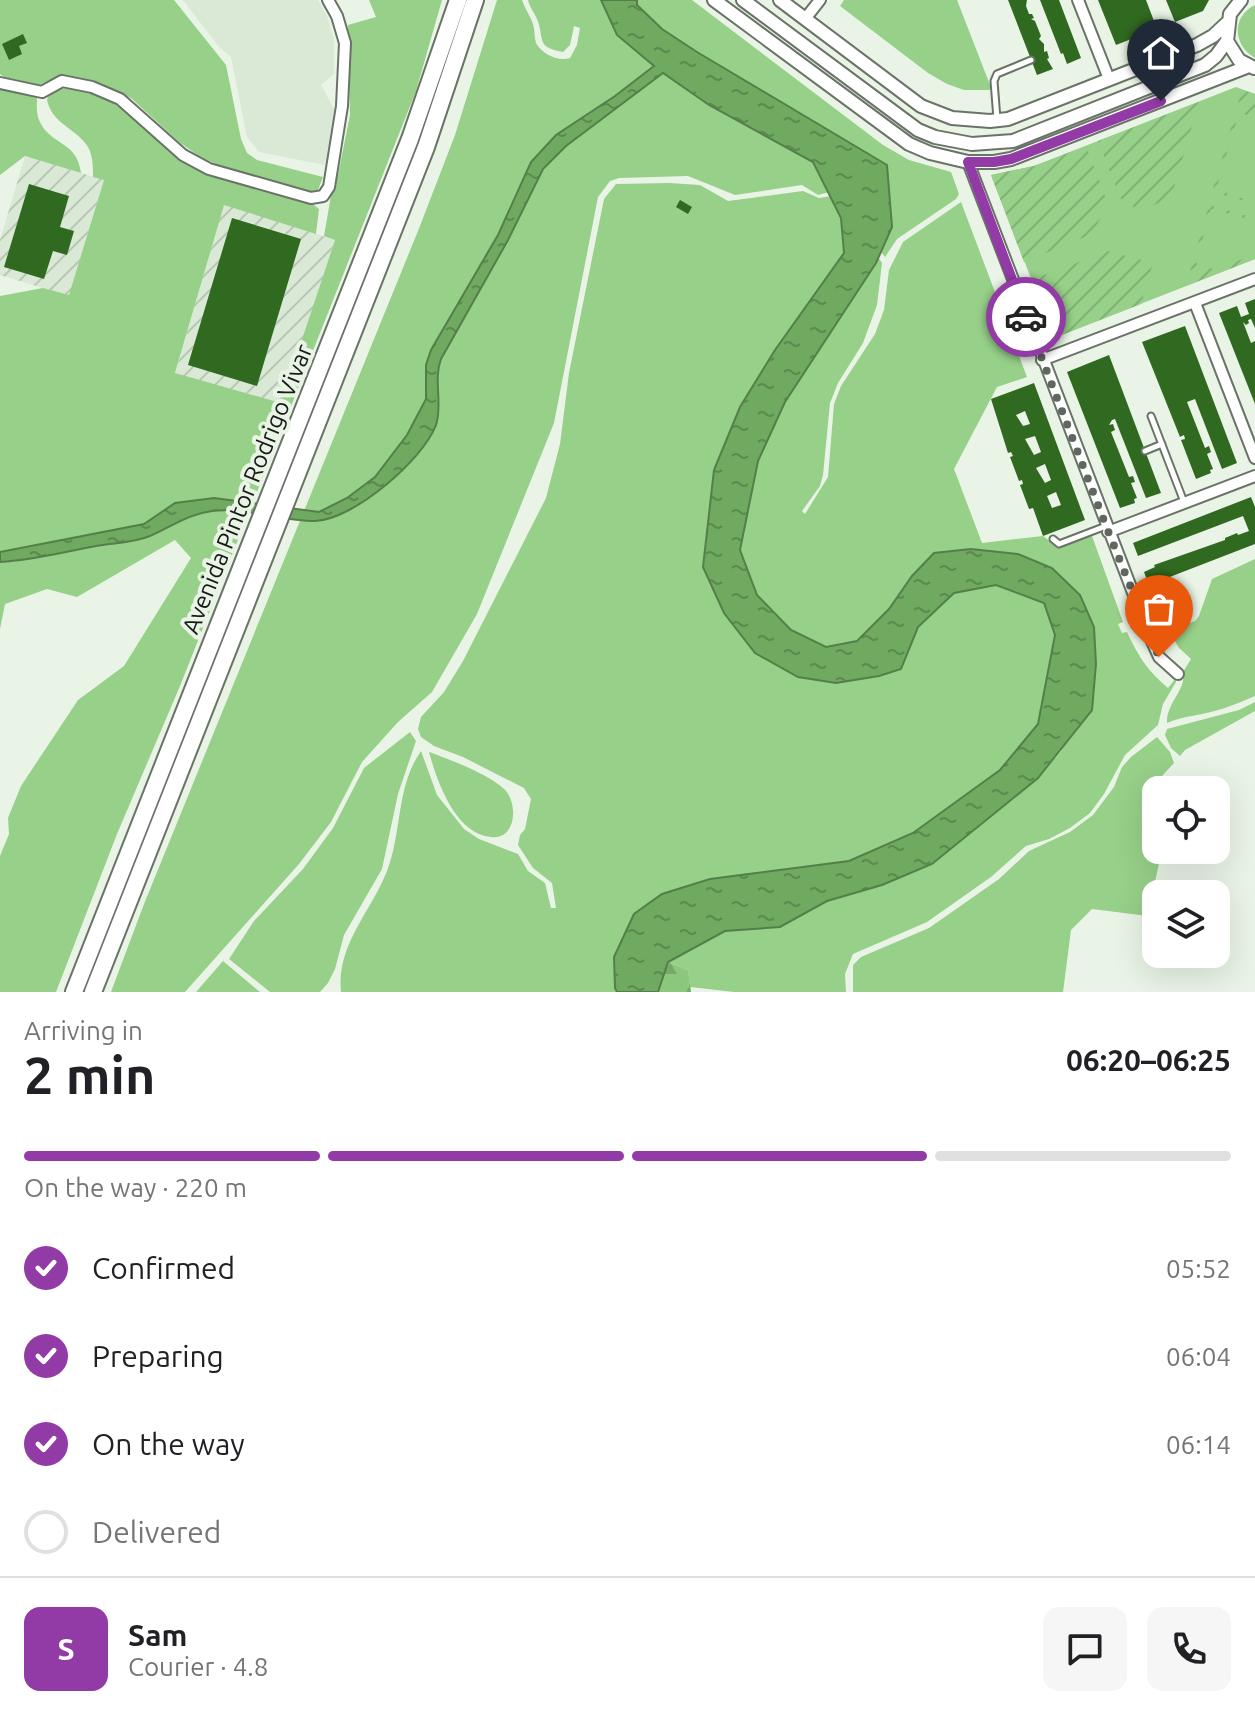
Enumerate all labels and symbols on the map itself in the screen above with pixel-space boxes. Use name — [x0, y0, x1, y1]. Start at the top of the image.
pin — [1127, 19, 1195, 101]
courier — [986, 277, 1066, 357]
street label: Avenida Pintor Rodrigo Vivar — [176, 340, 318, 638]
pin — [1125, 575, 1193, 657]

